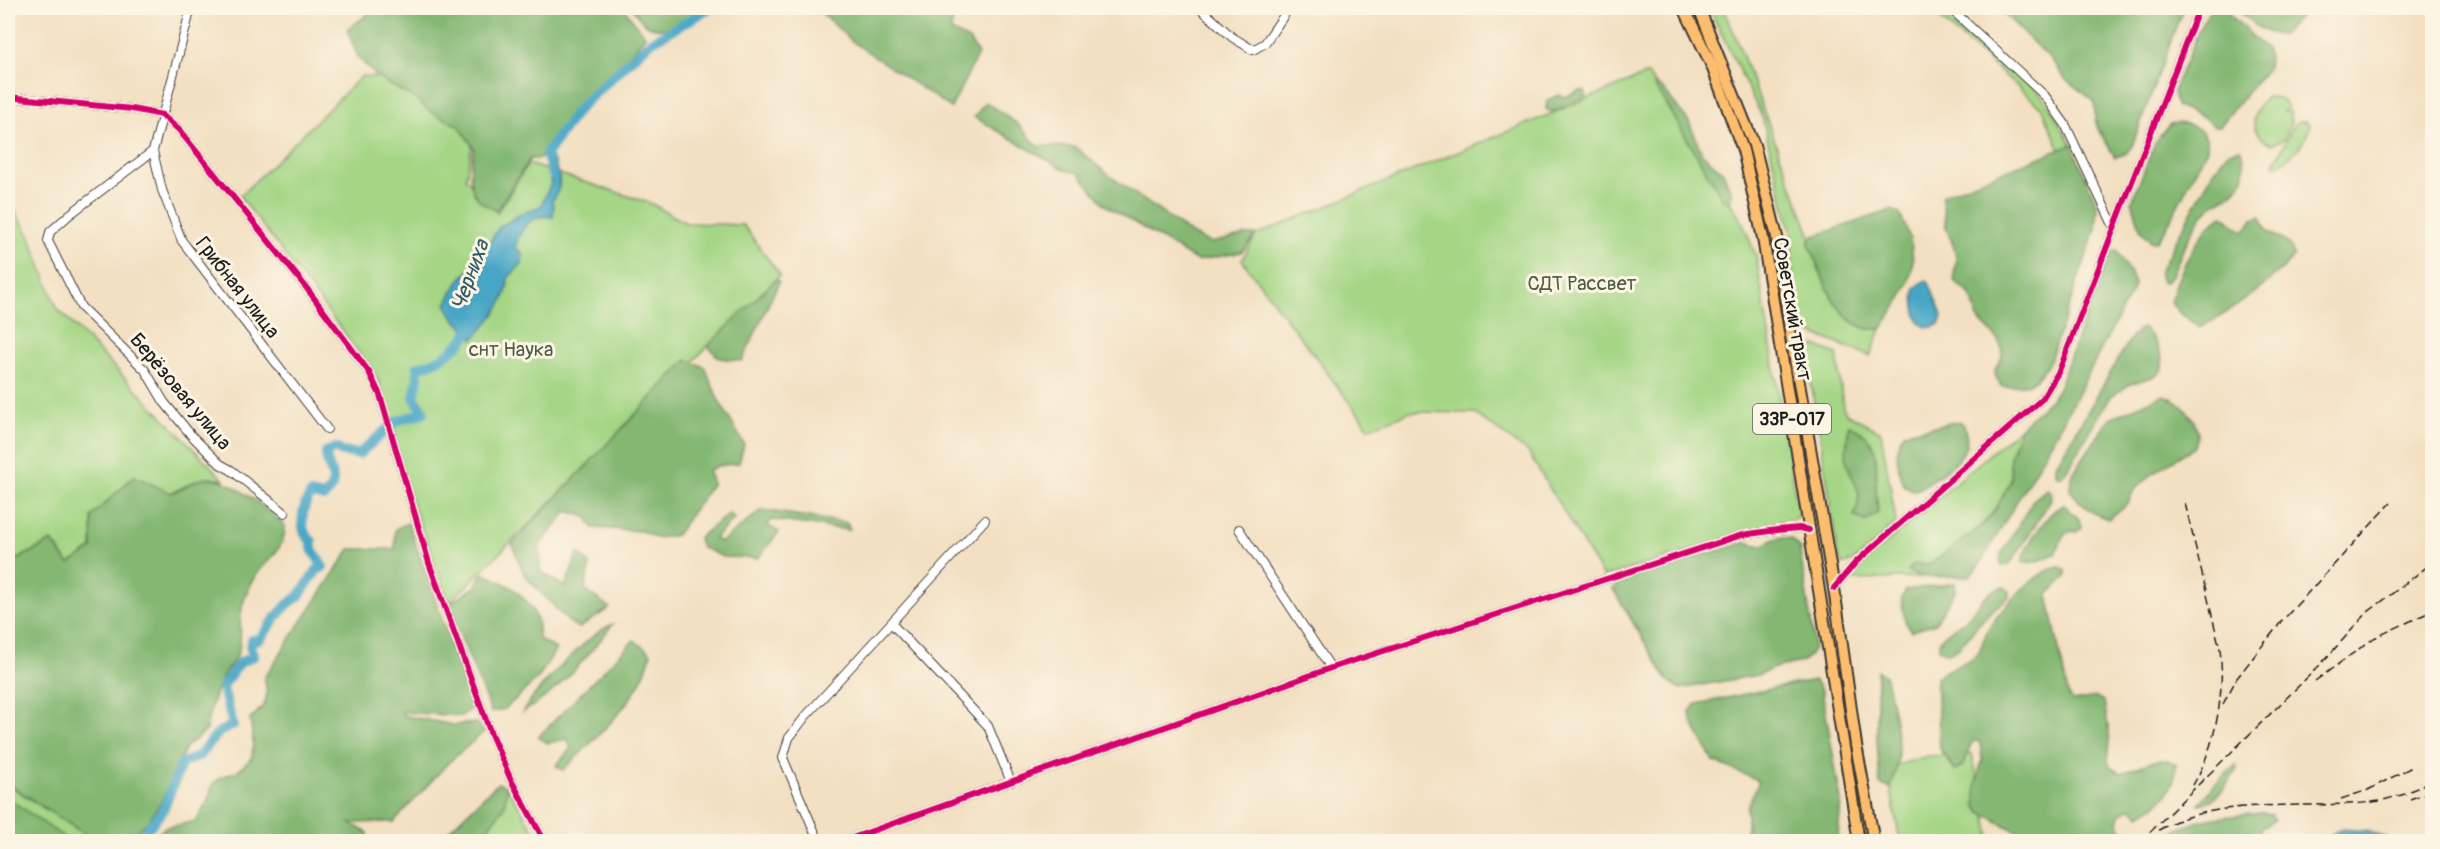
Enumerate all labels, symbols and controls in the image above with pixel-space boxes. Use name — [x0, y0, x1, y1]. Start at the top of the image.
street label: Грибная улица — [190, 231, 285, 343]
water label: Черниха — [445, 235, 496, 314]
street label: Советский тракт — [1768, 235, 1817, 383]
park label: СДТ Рассвет — [1527, 271, 1637, 296]
street label: Берёзовая улица — [124, 328, 237, 455]
park label: снт Наука — [469, 337, 553, 362]
road number: 33Р-017 — [1753, 404, 1831, 434]

